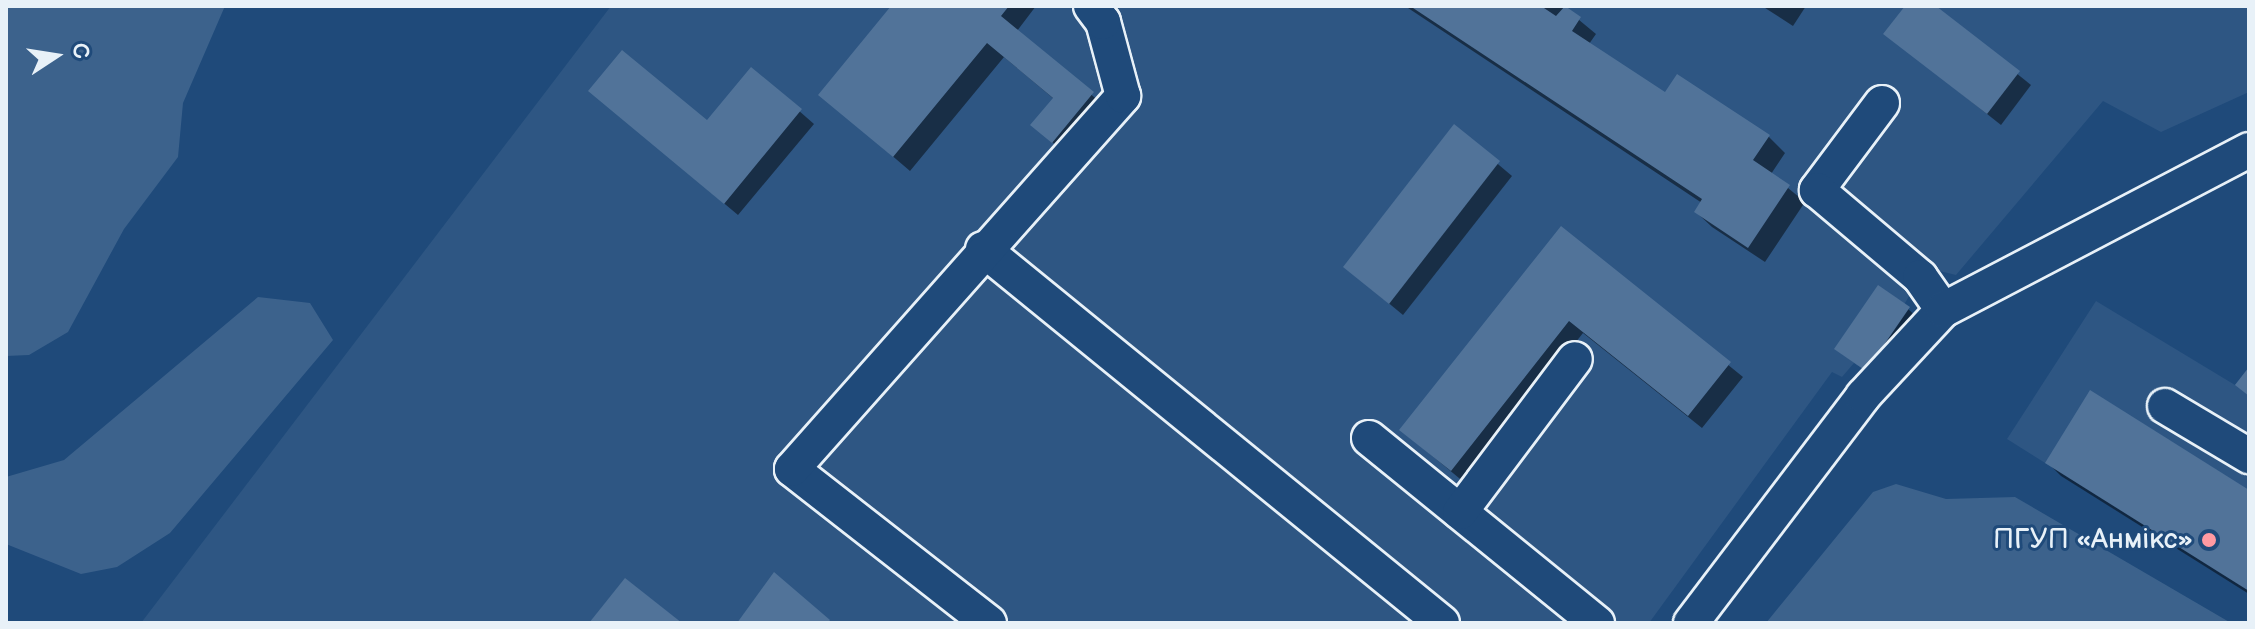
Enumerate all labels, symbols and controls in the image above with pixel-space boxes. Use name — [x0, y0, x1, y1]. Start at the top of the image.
north arrow — [16, 16, 96, 96]
text: С — [65, 41, 95, 61]
place label: ПГУП «Анмікс» — [1993, 523, 2193, 557]
marker: ПГУП «Анмікс» — [2200, 531, 2218, 549]

